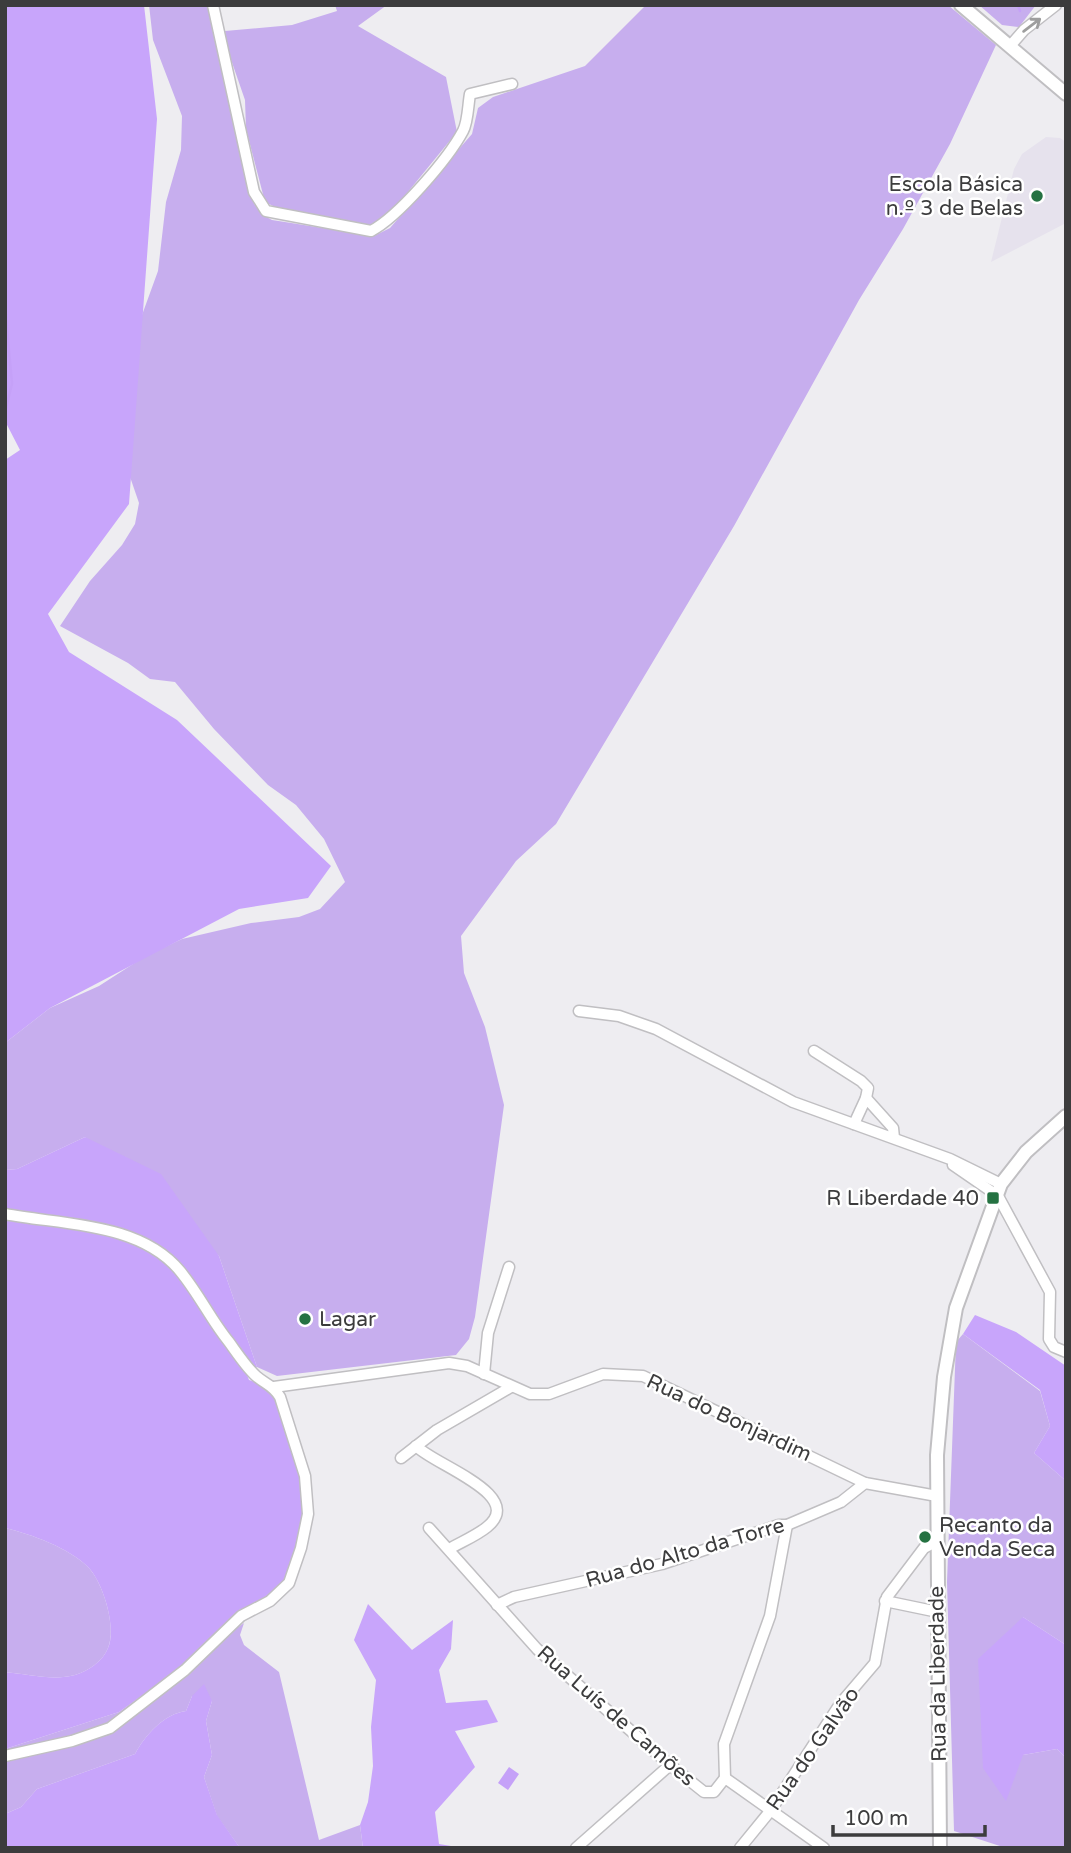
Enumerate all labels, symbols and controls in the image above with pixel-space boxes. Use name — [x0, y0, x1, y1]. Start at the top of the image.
one-way arrow — [1022, 17, 1041, 32]
place label: Escola Básica n.º 3 de Belas — [886, 172, 1023, 221]
marker: Escola Básica n.º 3 de Belas — [1029, 188, 1045, 204]
place label: R Liberdade 40 — [826, 1186, 979, 1211]
marker: R Liberdade 40 — [985, 1190, 1001, 1206]
place label: Lagar — [319, 1307, 376, 1332]
marker: Lagar — [297, 1311, 313, 1327]
street label: Rua do Bonjardim — [643, 1369, 815, 1467]
street label: Rua do Alto da Torre — [583, 1513, 787, 1593]
place label: Recanto da Venda Seca — [939, 1513, 1055, 1562]
marker: Recanto da Venda Seca — [917, 1529, 933, 1545]
street label: Rua da Liberdade — [924, 1586, 952, 1762]
street label: Rua Luís de Camões — [532, 1640, 700, 1792]
street label: Rua do Galvão — [761, 1682, 865, 1816]
scale bar — [833, 1794, 985, 1838]
text: 100 m — [844, 1806, 908, 1831]

